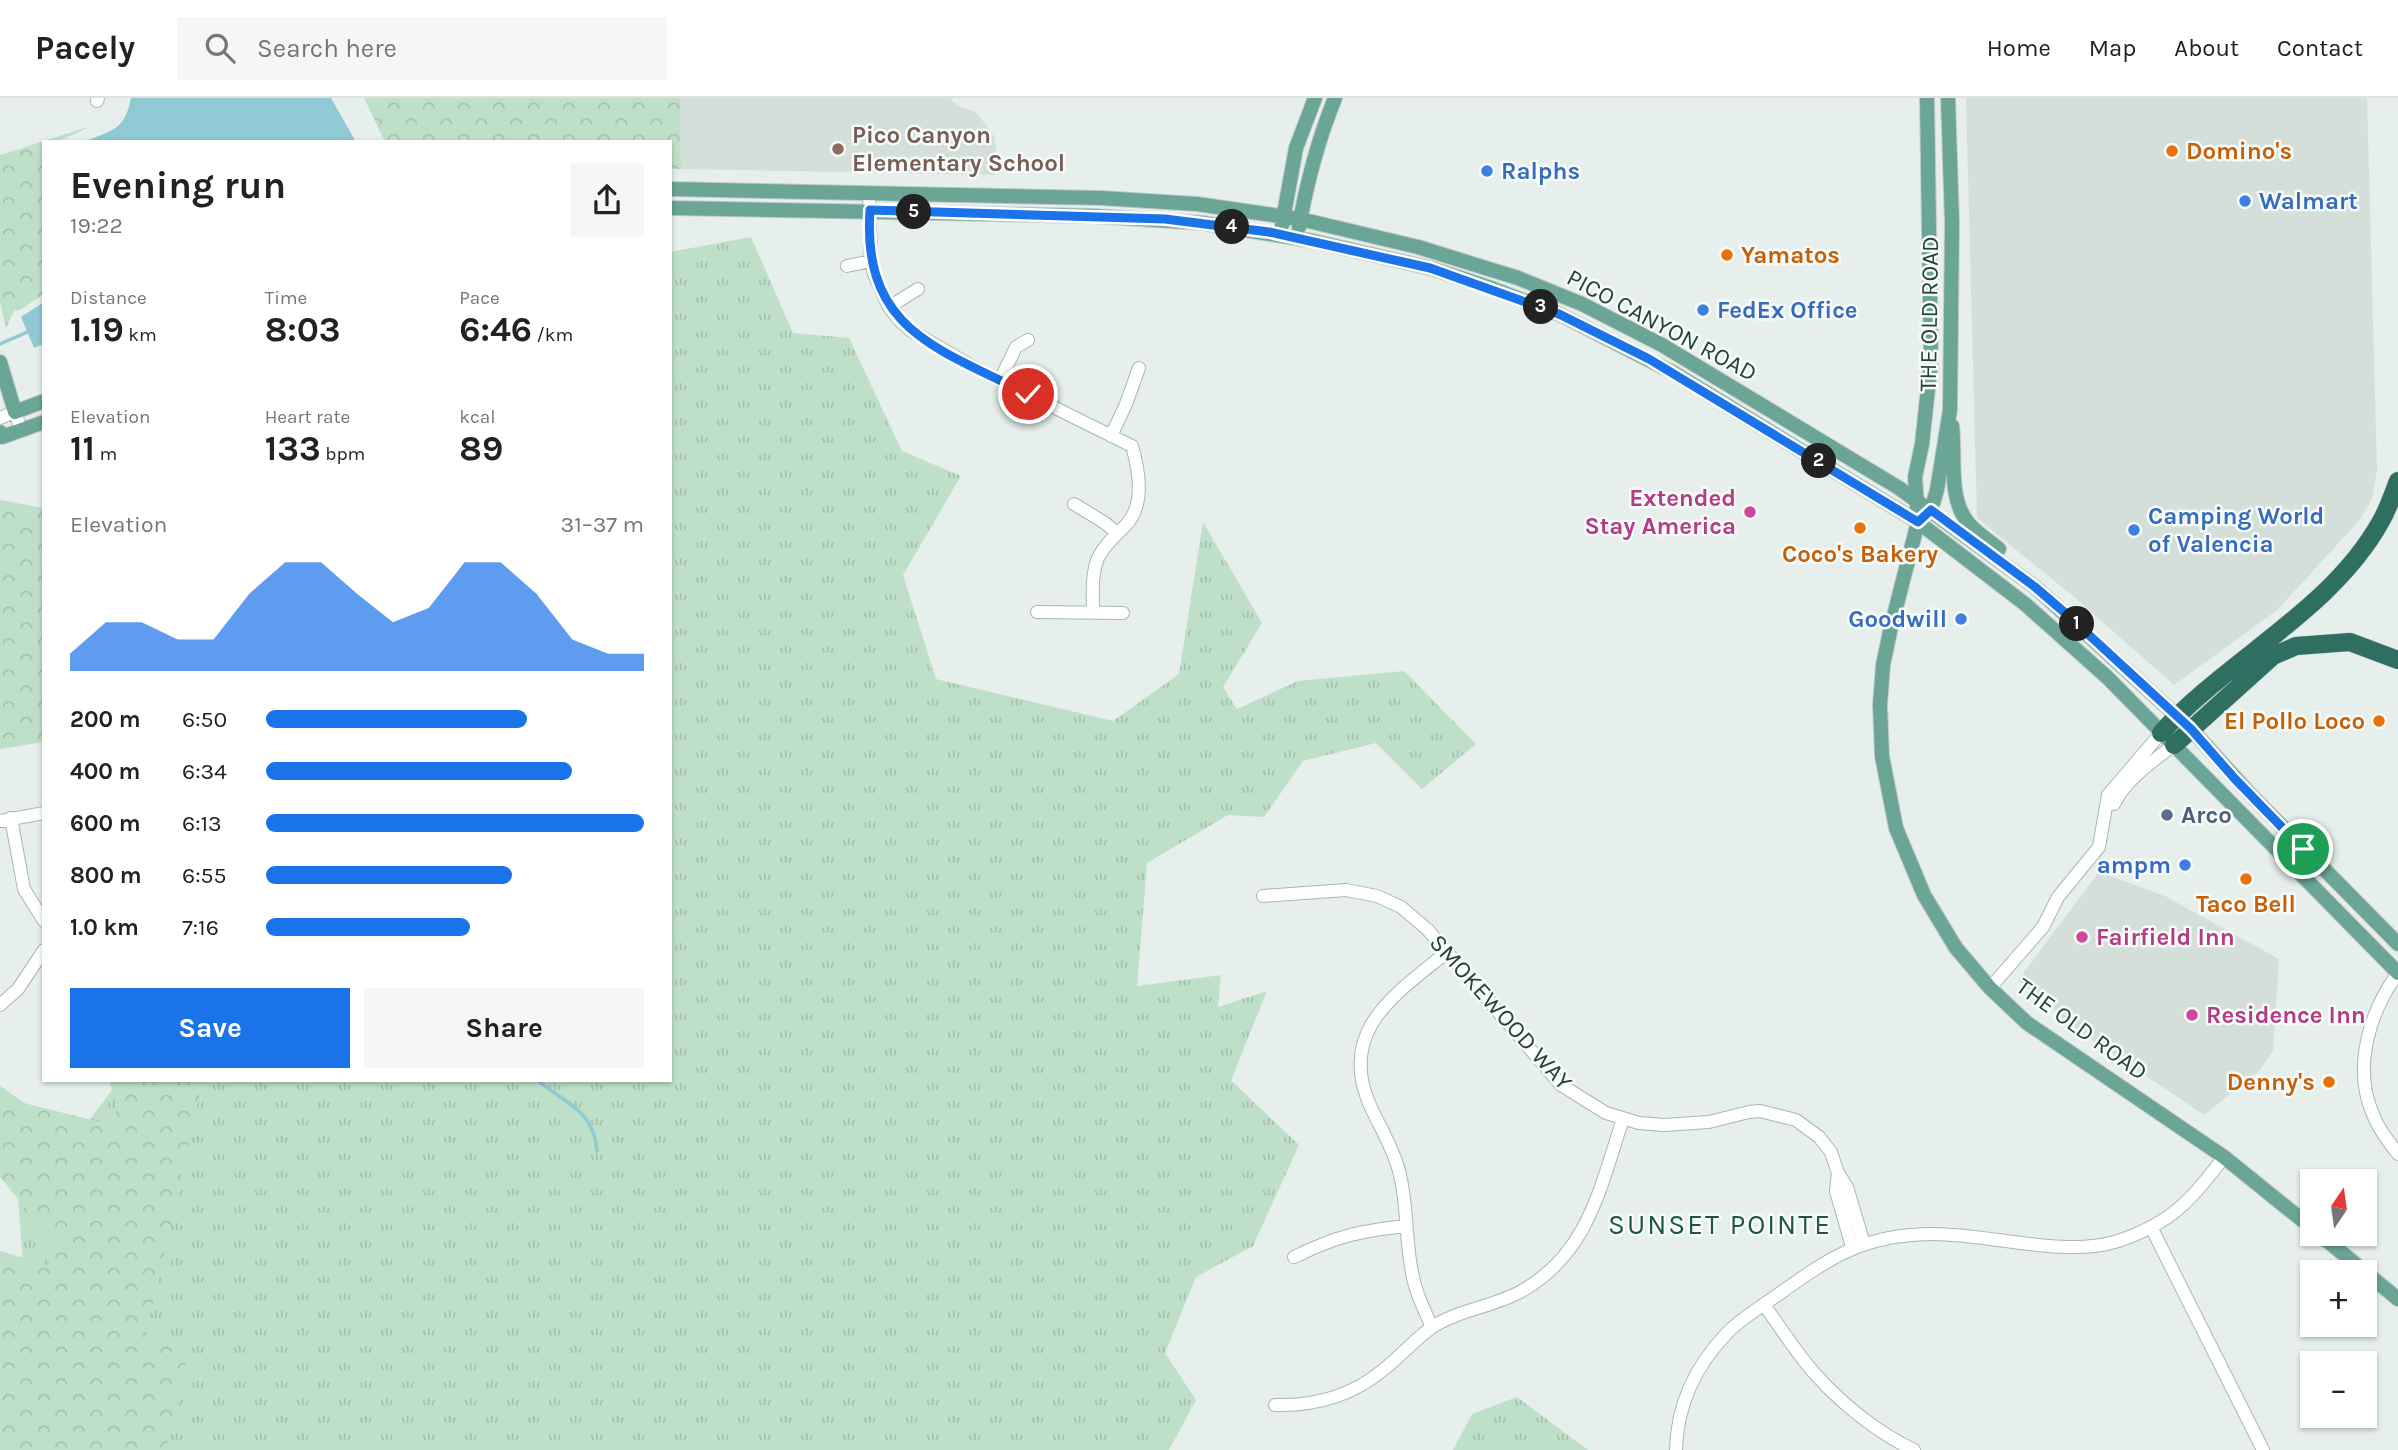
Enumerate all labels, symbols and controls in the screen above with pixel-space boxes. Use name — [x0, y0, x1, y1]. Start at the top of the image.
search box — [177, 17, 667, 80]
text: Pacely — [35, 29, 135, 67]
icon: search — [201, 29, 239, 67]
text: Search here — [257, 33, 397, 64]
text: Home — [1987, 34, 2051, 62]
text: Map — [2089, 34, 2136, 62]
text: About — [2174, 34, 2239, 62]
text: Contact — [2277, 34, 2363, 62]
place label: Pico Canyon Elementary School — [852, 121, 1065, 177]
place label: Domino's — [2186, 137, 2292, 165]
marker: Pico Canyon Elementary School — [830, 141, 846, 157]
marker: Domino's — [2164, 143, 2180, 159]
place label: Ralphs — [1501, 157, 1580, 185]
text: Evening run — [70, 163, 286, 208]
button: share — [570, 163, 644, 237]
marker: Ralphs — [1479, 163, 1495, 179]
place label: Walmart — [2259, 187, 2358, 215]
marker: Walmart — [2237, 193, 2253, 209]
pin: 5 — [897, 194, 932, 230]
text: 5 — [908, 200, 919, 222]
pin: 4 — [1214, 209, 1250, 244]
text: 19:22 — [70, 212, 123, 239]
text: 4 — [1226, 215, 1237, 237]
street label: THE OLD ROAD — [1914, 236, 1944, 392]
place label: Yamatos — [1741, 241, 1840, 269]
marker: Yamatos — [1719, 247, 1735, 263]
street label: PICO CANYON ROAD — [1562, 263, 1762, 387]
text: Distance — [70, 287, 147, 309]
text: Time — [265, 287, 307, 309]
text: Pace — [459, 287, 500, 309]
pin: 3 — [1524, 290, 1558, 325]
text: 3 — [1535, 295, 1546, 317]
place label: FedEx Office — [1717, 296, 1858, 324]
marker: FedEx Office — [1695, 302, 1711, 318]
text: 1.19 — [70, 309, 124, 350]
text: 8:03 — [265, 309, 341, 350]
text: 6:46 — [459, 309, 532, 350]
text: km — [124, 324, 157, 346]
text: /km — [532, 324, 573, 346]
pin — [998, 364, 1058, 424]
icon: check — [1009, 375, 1047, 413]
text: Elevation — [70, 406, 150, 428]
text: Heart rate — [265, 406, 350, 428]
text: kcal — [459, 406, 496, 428]
text: 11 — [70, 428, 95, 469]
text: 133 — [265, 428, 321, 469]
text: 89 — [459, 428, 503, 469]
text: m — [95, 443, 117, 465]
text: bpm — [321, 443, 365, 465]
pin: 2 — [1801, 444, 1836, 478]
text: 2 — [1813, 449, 1824, 471]
place label: Extended Stay America — [1584, 484, 1736, 540]
place label: Camping World of Valencia — [2148, 502, 2324, 558]
marker: Extended Stay America — [1742, 504, 1758, 520]
text: Elevation — [70, 511, 167, 538]
text: 31–37 m — [561, 511, 644, 538]
marker: Coco's Bakery — [1852, 520, 1868, 536]
marker: Camping World of Valencia — [2126, 522, 2142, 538]
place label: Coco's Bakery — [1782, 540, 1938, 568]
place label: Goodwill — [1848, 605, 1947, 633]
pin: 1 — [2060, 606, 2094, 642]
marker: Goodwill — [1953, 611, 1969, 627]
text: 1 — [2073, 612, 2080, 634]
text: 200 m — [70, 706, 141, 733]
text: 6:50 — [182, 706, 227, 733]
place label: El Pollo Loco — [2224, 707, 2365, 735]
marker: El Pollo Loco — [2371, 713, 2387, 729]
text: 400 m — [70, 758, 140, 785]
text: 6:34 — [182, 758, 227, 785]
place label: Arco — [2181, 801, 2232, 829]
marker: Arco — [2159, 807, 2175, 823]
text: 600 m — [70, 810, 141, 837]
text: 6:13 — [182, 810, 222, 837]
pin — [2273, 819, 2333, 879]
icon: arrive — [2284, 830, 2322, 868]
place label: ampm — [2097, 851, 2171, 879]
marker: ampm — [2177, 857, 2193, 873]
text: 800 m — [70, 862, 142, 889]
text: 6:55 — [182, 862, 226, 889]
marker: Taco Bell — [2238, 871, 2254, 887]
place label: Taco Bell — [2196, 890, 2296, 918]
text: 1.0 km — [70, 914, 139, 941]
text: 7:16 — [182, 914, 219, 941]
place label: Fairfield Inn — [2096, 923, 2235, 951]
street label: SMOKEWOOD WAY — [1424, 929, 1578, 1095]
marker: Fairfield Inn — [2074, 929, 2090, 945]
street label: THE OLD ROAD — [2011, 972, 2153, 1086]
button: Save — [70, 988, 350, 1068]
button: Share — [364, 988, 644, 1068]
place label: Residence Inn — [2206, 1001, 2366, 1029]
marker: Residence Inn — [2184, 1007, 2200, 1023]
place label: Denny's — [2227, 1068, 2315, 1096]
marker: Denny's — [2321, 1074, 2337, 1090]
north arrow — [2300, 1169, 2376, 1246]
map controls — [2300, 1169, 2377, 1428]
district label: SUNSET POINTE — [1608, 1208, 1832, 1241]
button: + — [2300, 1260, 2377, 1337]
button: − — [2300, 1351, 2377, 1428]

